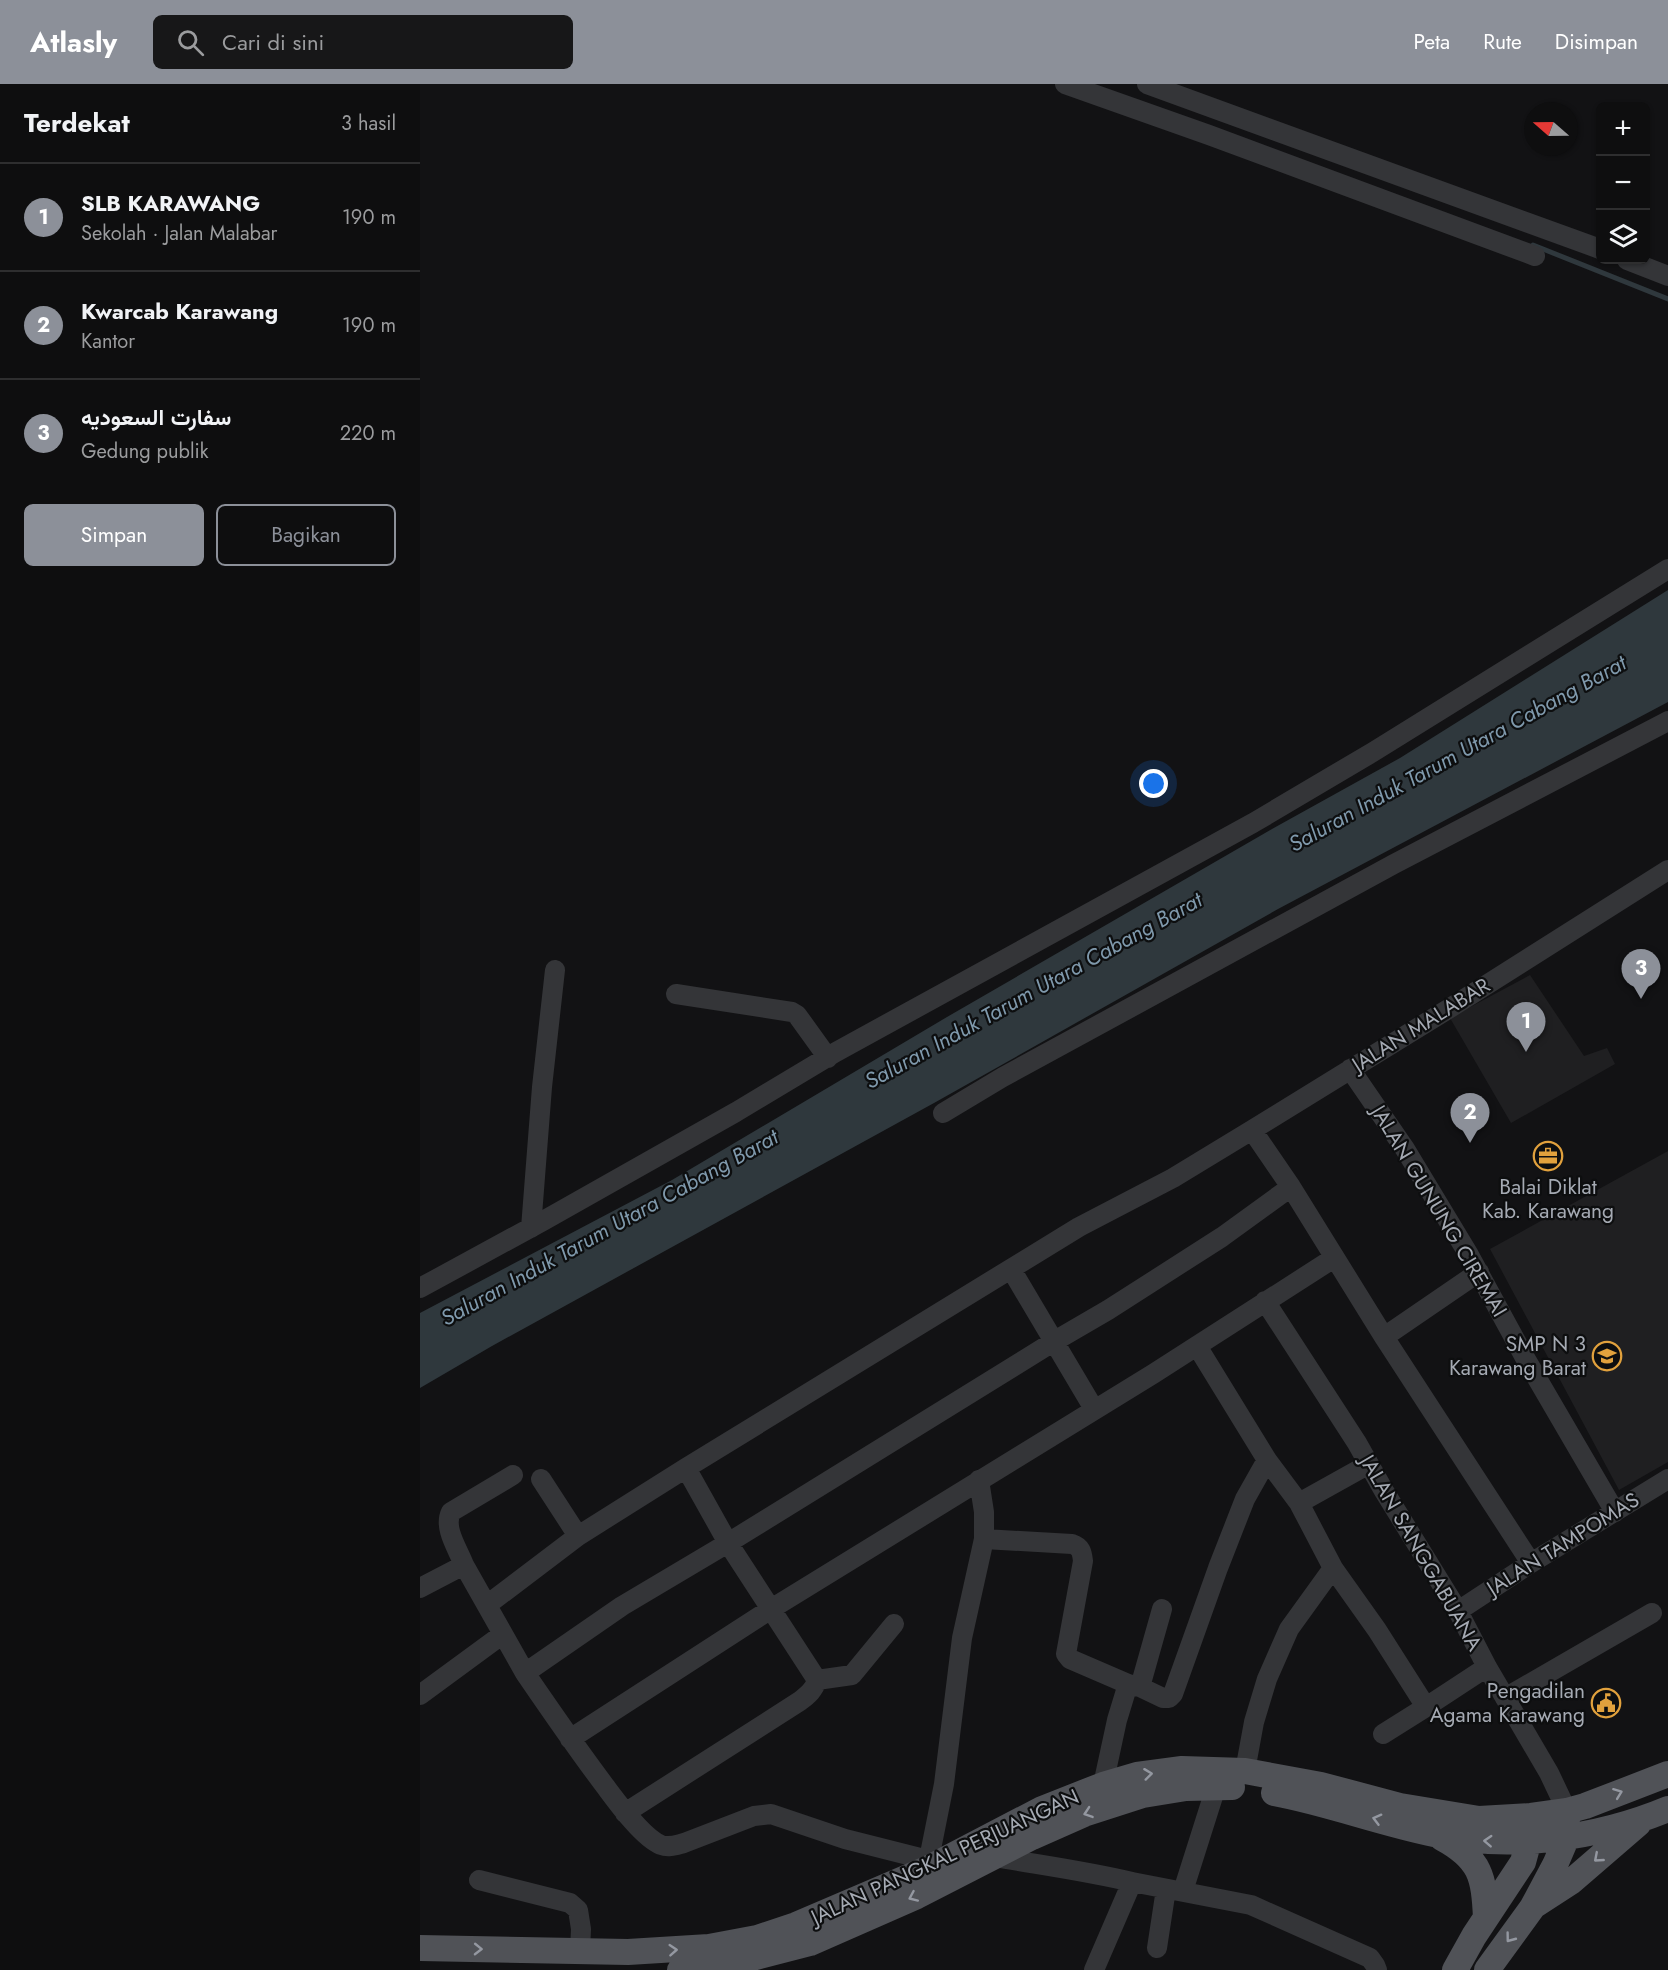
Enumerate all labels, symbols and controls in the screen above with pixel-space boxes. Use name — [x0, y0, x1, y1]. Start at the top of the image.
search box — [153, 15, 573, 69]
text: Atlasly — [30, 22, 117, 63]
icon: search — [174, 26, 207, 59]
text: Cari di sini — [222, 26, 324, 58]
text: Peta — [1413, 27, 1450, 57]
text: Rute — [1483, 27, 1522, 57]
text: Disimpan — [1555, 27, 1638, 57]
north arrow — [1524, 102, 1578, 156]
map controls — [1596, 102, 1650, 264]
button: + — [1596, 102, 1650, 156]
text: Terdekat — [24, 104, 130, 142]
text: 3 hasil — [341, 109, 396, 138]
button: − — [1596, 156, 1650, 210]
text: SLB KARAWANG — [81, 187, 260, 219]
text: 1 — [38, 203, 49, 232]
text: 190 m — [342, 203, 396, 232]
button: layers — [1596, 210, 1650, 264]
text: Sekolah · Jalan Malabar — [81, 219, 277, 248]
text: Kwarcab Karawang — [81, 295, 278, 327]
text: 2 — [37, 311, 50, 340]
text: 190 m — [342, 311, 396, 340]
text: Kantor — [81, 327, 135, 356]
text: سفارت السعوديه — [81, 401, 231, 433]
text: 3 — [37, 419, 50, 448]
text: 220 m — [340, 419, 396, 448]
text: Gedung publik — [81, 437, 209, 466]
button: Simpan — [24, 504, 204, 566]
button: Bagikan — [216, 504, 396, 566]
water label: Saluran Induk Tarum Utara Cabang Barat — [1282, 646, 1633, 859]
your location — [1139, 769, 1168, 798]
water label: Saluran Induk Tarum Utara Cabang Barat — [858, 883, 1209, 1096]
pin: 3 — [1622, 950, 1660, 999]
street label: JALAN MALABAR — [1344, 970, 1496, 1081]
pin: 1 — [1506, 1002, 1546, 1052]
pin: 2 — [1450, 1094, 1490, 1143]
street label: JALAN GUNUNG CIREMAI — [1362, 1097, 1514, 1322]
water label: Saluran Induk Tarum Utara Cabang Barat — [434, 1120, 785, 1333]
office icon: Balai Diklat Kab. Karawang — [1532, 1140, 1564, 1172]
place label: Balai Diklat Kab. Karawang — [1482, 1172, 1614, 1226]
place label: SMP N 3 Karawang Barat — [1449, 1329, 1586, 1383]
school or university icon: SMP N 3 Karawang Barat — [1591, 1340, 1623, 1372]
street label: JALAN SANGGABUANA — [1351, 1447, 1489, 1657]
street label: JALAN TAMPOMAS — [1479, 1485, 1645, 1605]
place label: Pengadilan Agama Karawang — [1430, 1676, 1585, 1730]
public building icon: Pengadilan Agama Karawang — [1590, 1687, 1622, 1719]
one-way arrow — [1144, 1768, 1153, 1780]
street label: JALAN PANGKAL PERJUANGAN — [804, 1782, 1084, 1934]
one-way arrow — [1611, 1788, 1622, 1800]
one-way arrow — [1084, 1805, 1094, 1818]
one-way arrow — [1372, 1814, 1383, 1826]
one-way arrow — [1483, 1834, 1492, 1847]
one-way arrow — [1594, 1851, 1605, 1862]
one-way arrow — [908, 1890, 919, 1902]
one-way arrow — [1506, 1931, 1517, 1942]
one-way arrow — [474, 1943, 483, 1955]
one-way arrow — [669, 1944, 678, 1957]

